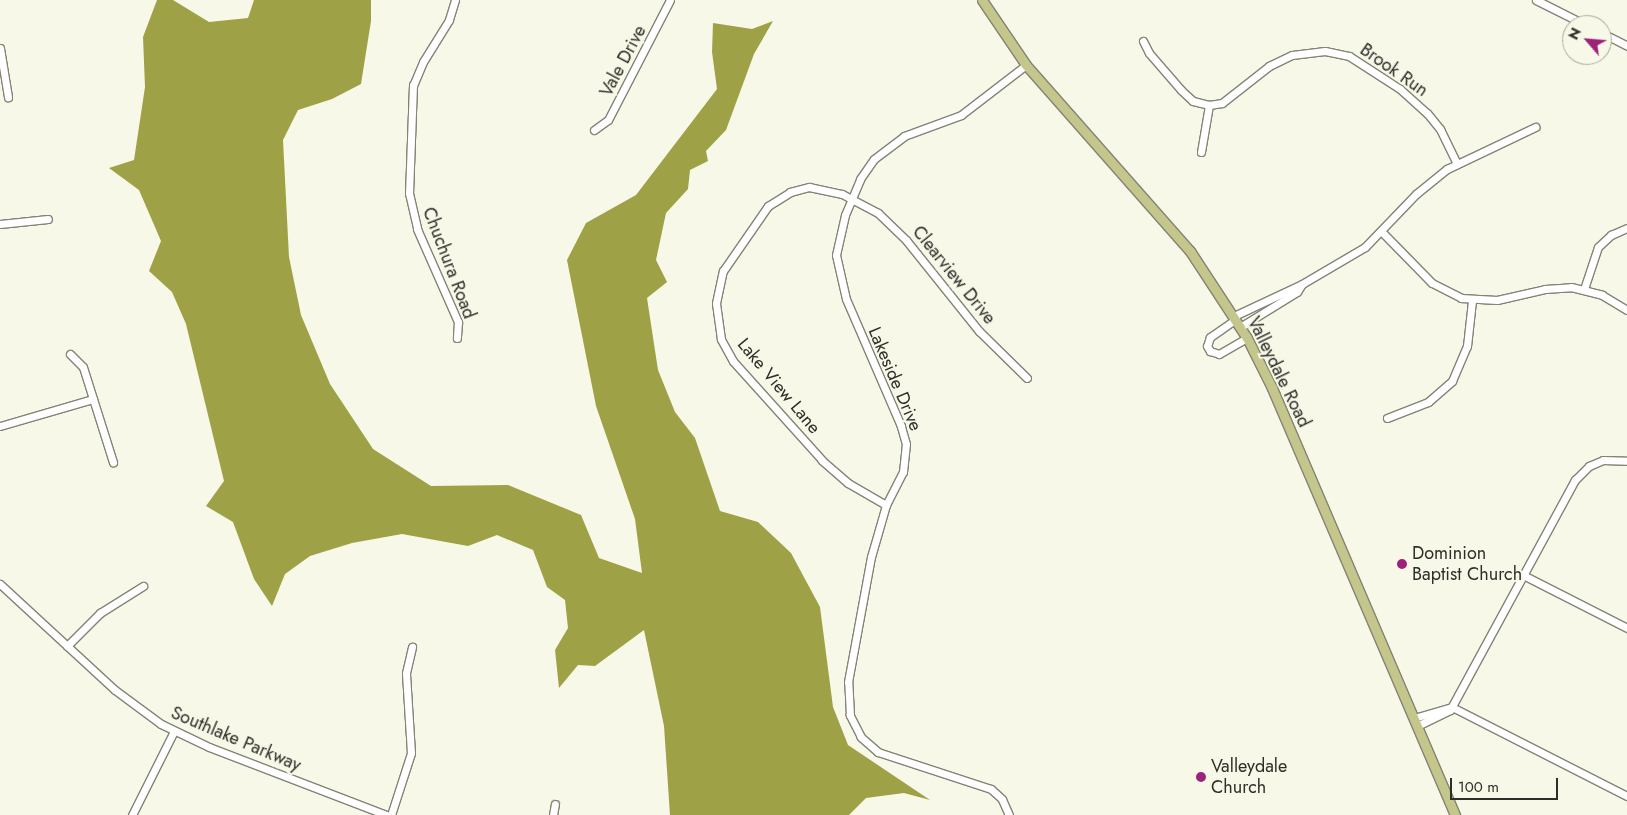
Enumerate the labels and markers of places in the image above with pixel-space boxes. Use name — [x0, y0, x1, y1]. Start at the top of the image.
place label: Dominion Baptist Church — [1412, 543, 1522, 586]
marker: Dominion Baptist Church — [1396, 558, 1408, 570]
place label: Valleydale Church — [1211, 756, 1287, 799]
marker: Valleydale Church — [1195, 771, 1207, 783]

